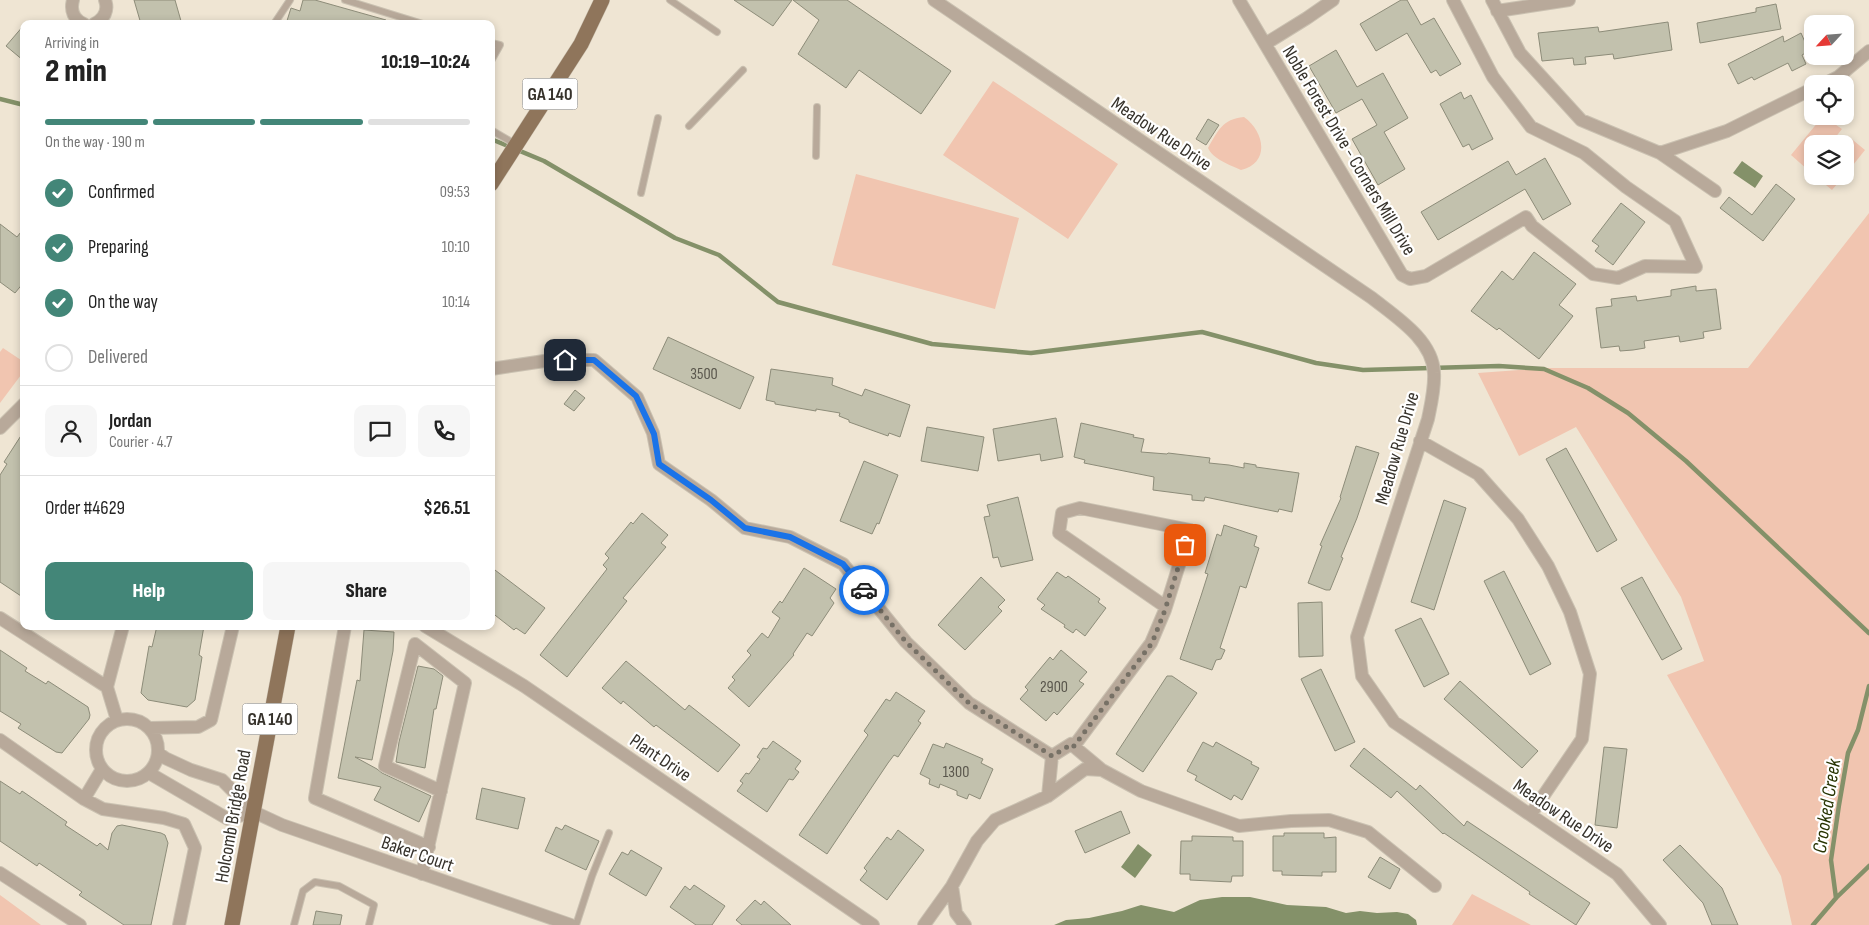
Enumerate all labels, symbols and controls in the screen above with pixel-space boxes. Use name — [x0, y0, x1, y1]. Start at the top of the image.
north arrow — [1804, 15, 1854, 65]
map controls — [1804, 15, 1854, 185]
text: Arriving in — [45, 34, 99, 53]
street label: Noble Forest Drive - Corners Mill Drive — [1277, 42, 1420, 260]
text: 10:19–10:24 — [381, 51, 470, 74]
text: 2 min — [45, 52, 107, 91]
button: locate — [1804, 75, 1854, 125]
road number: GA 140 — [522, 78, 578, 110]
street label: Meadow Rue Drive — [1107, 92, 1216, 176]
text: On the way · 190 m — [45, 133, 145, 152]
button: layers — [1804, 135, 1854, 185]
icon: check — [45, 179, 73, 207]
text: Confirmed — [88, 181, 155, 204]
text: 09:53 — [440, 183, 470, 202]
icon: check — [45, 234, 73, 262]
text: Preparing — [88, 236, 149, 259]
text: 10:10 — [442, 238, 470, 257]
icon: check — [45, 289, 73, 317]
text: On the way — [88, 291, 158, 314]
text: 10:14 — [442, 293, 470, 312]
pin — [544, 339, 586, 381]
text: Delivered — [88, 346, 148, 369]
icon: home — [551, 346, 579, 374]
house number: 3500 — [690, 365, 718, 384]
street label: Meadow Rue Drive — [1370, 389, 1425, 507]
button: person — [45, 405, 97, 457]
button: chat — [354, 405, 406, 457]
button: phone — [418, 405, 470, 457]
text: Jordan — [109, 410, 152, 433]
text: Courier · 4.7 — [109, 433, 172, 452]
text: Order #4629 — [45, 497, 125, 520]
text: $26.51 — [423, 497, 470, 520]
pin — [1164, 524, 1206, 566]
icon: bag — [1171, 531, 1199, 559]
button: Help — [45, 562, 253, 620]
button: Share — [263, 562, 470, 620]
courier — [839, 565, 889, 615]
icon: car — [850, 576, 878, 604]
house number: 2900 — [1040, 678, 1068, 697]
road number: GA 140 — [242, 704, 298, 734]
street label: Plant Drive — [625, 729, 695, 787]
street label: Holcomb Bridge Road — [210, 748, 257, 885]
water label: Crooked Creek — [1808, 757, 1846, 855]
house number: 1300 — [943, 763, 969, 782]
street label: Meadow Rue Drive — [1509, 774, 1618, 858]
street label: Baker Court — [378, 831, 457, 878]

